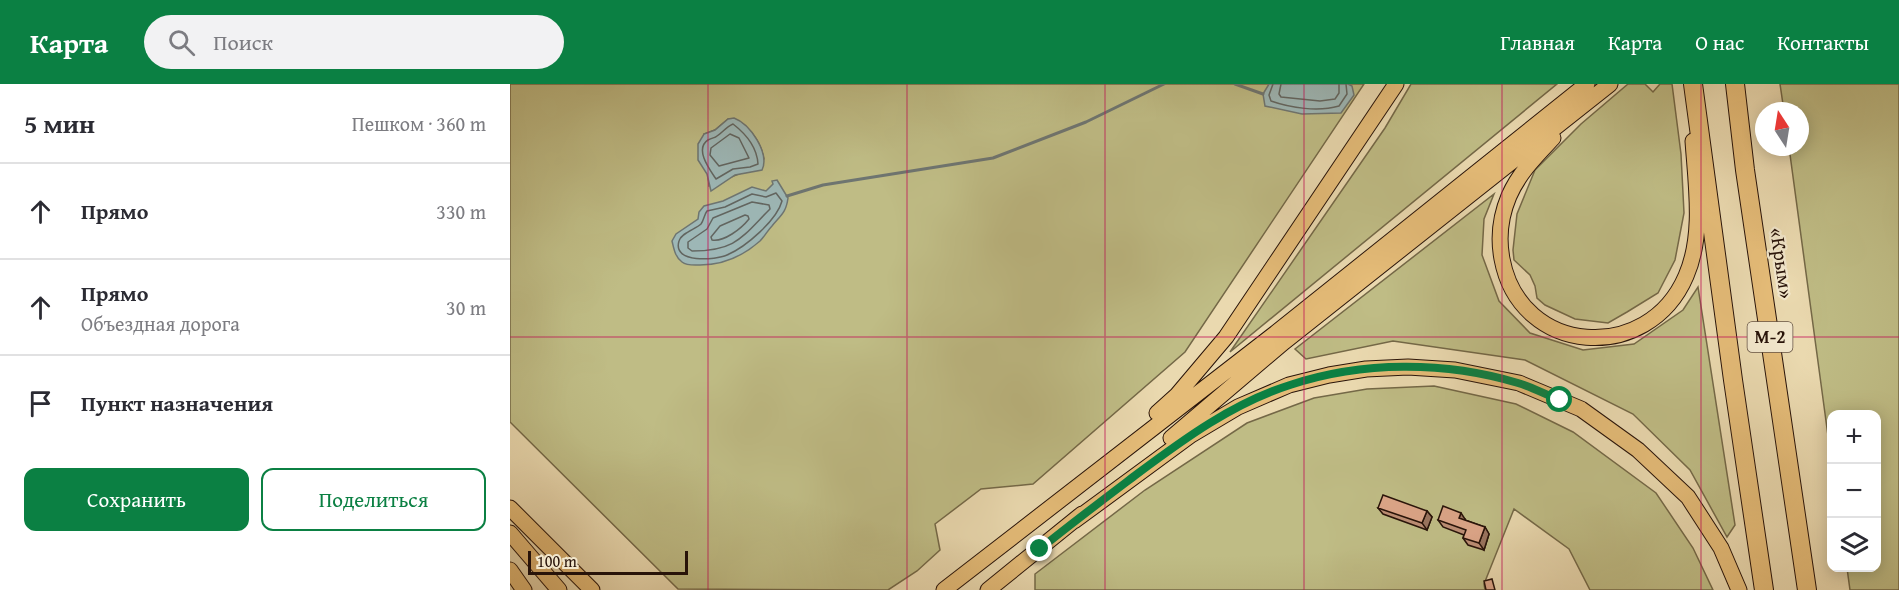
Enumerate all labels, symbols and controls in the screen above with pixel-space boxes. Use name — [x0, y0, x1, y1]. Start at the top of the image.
search box — [144, 15, 564, 69]
text: Карта — [30, 22, 108, 63]
icon: search — [165, 26, 198, 59]
text: Поиск — [213, 26, 273, 58]
text: Главная — [1500, 27, 1575, 58]
text: Карта — [1608, 27, 1662, 58]
text: О нас — [1695, 27, 1744, 58]
text: Контакты — [1777, 27, 1869, 58]
north arrow — [1755, 102, 1809, 156]
text: 5 мин — [24, 104, 95, 143]
text: Пешком · 360 m — [352, 109, 486, 138]
icon: ahead — [24, 195, 57, 228]
text: Прямо — [81, 195, 148, 227]
text: 330 m — [436, 197, 486, 226]
street label: «Крым» — [1763, 226, 1802, 300]
text: Прямо — [81, 277, 148, 309]
icon: ahead — [24, 291, 57, 324]
text: 30 m — [446, 293, 486, 322]
text: Объездная дорога — [81, 309, 240, 338]
road number: М-2 — [1748, 322, 1792, 352]
route start — [1546, 386, 1572, 412]
icon: arrive — [24, 387, 57, 420]
text: Пункт назначения — [81, 387, 273, 419]
map controls — [1827, 410, 1881, 572]
button: + — [1827, 410, 1881, 464]
button: − — [1827, 464, 1881, 518]
button: Сохранить — [24, 468, 249, 531]
button: Поделиться — [261, 468, 486, 531]
button: layers — [1827, 518, 1881, 572]
route end — [1026, 535, 1052, 561]
scale bar — [528, 548, 688, 576]
text: 100 m — [537, 549, 577, 573]

